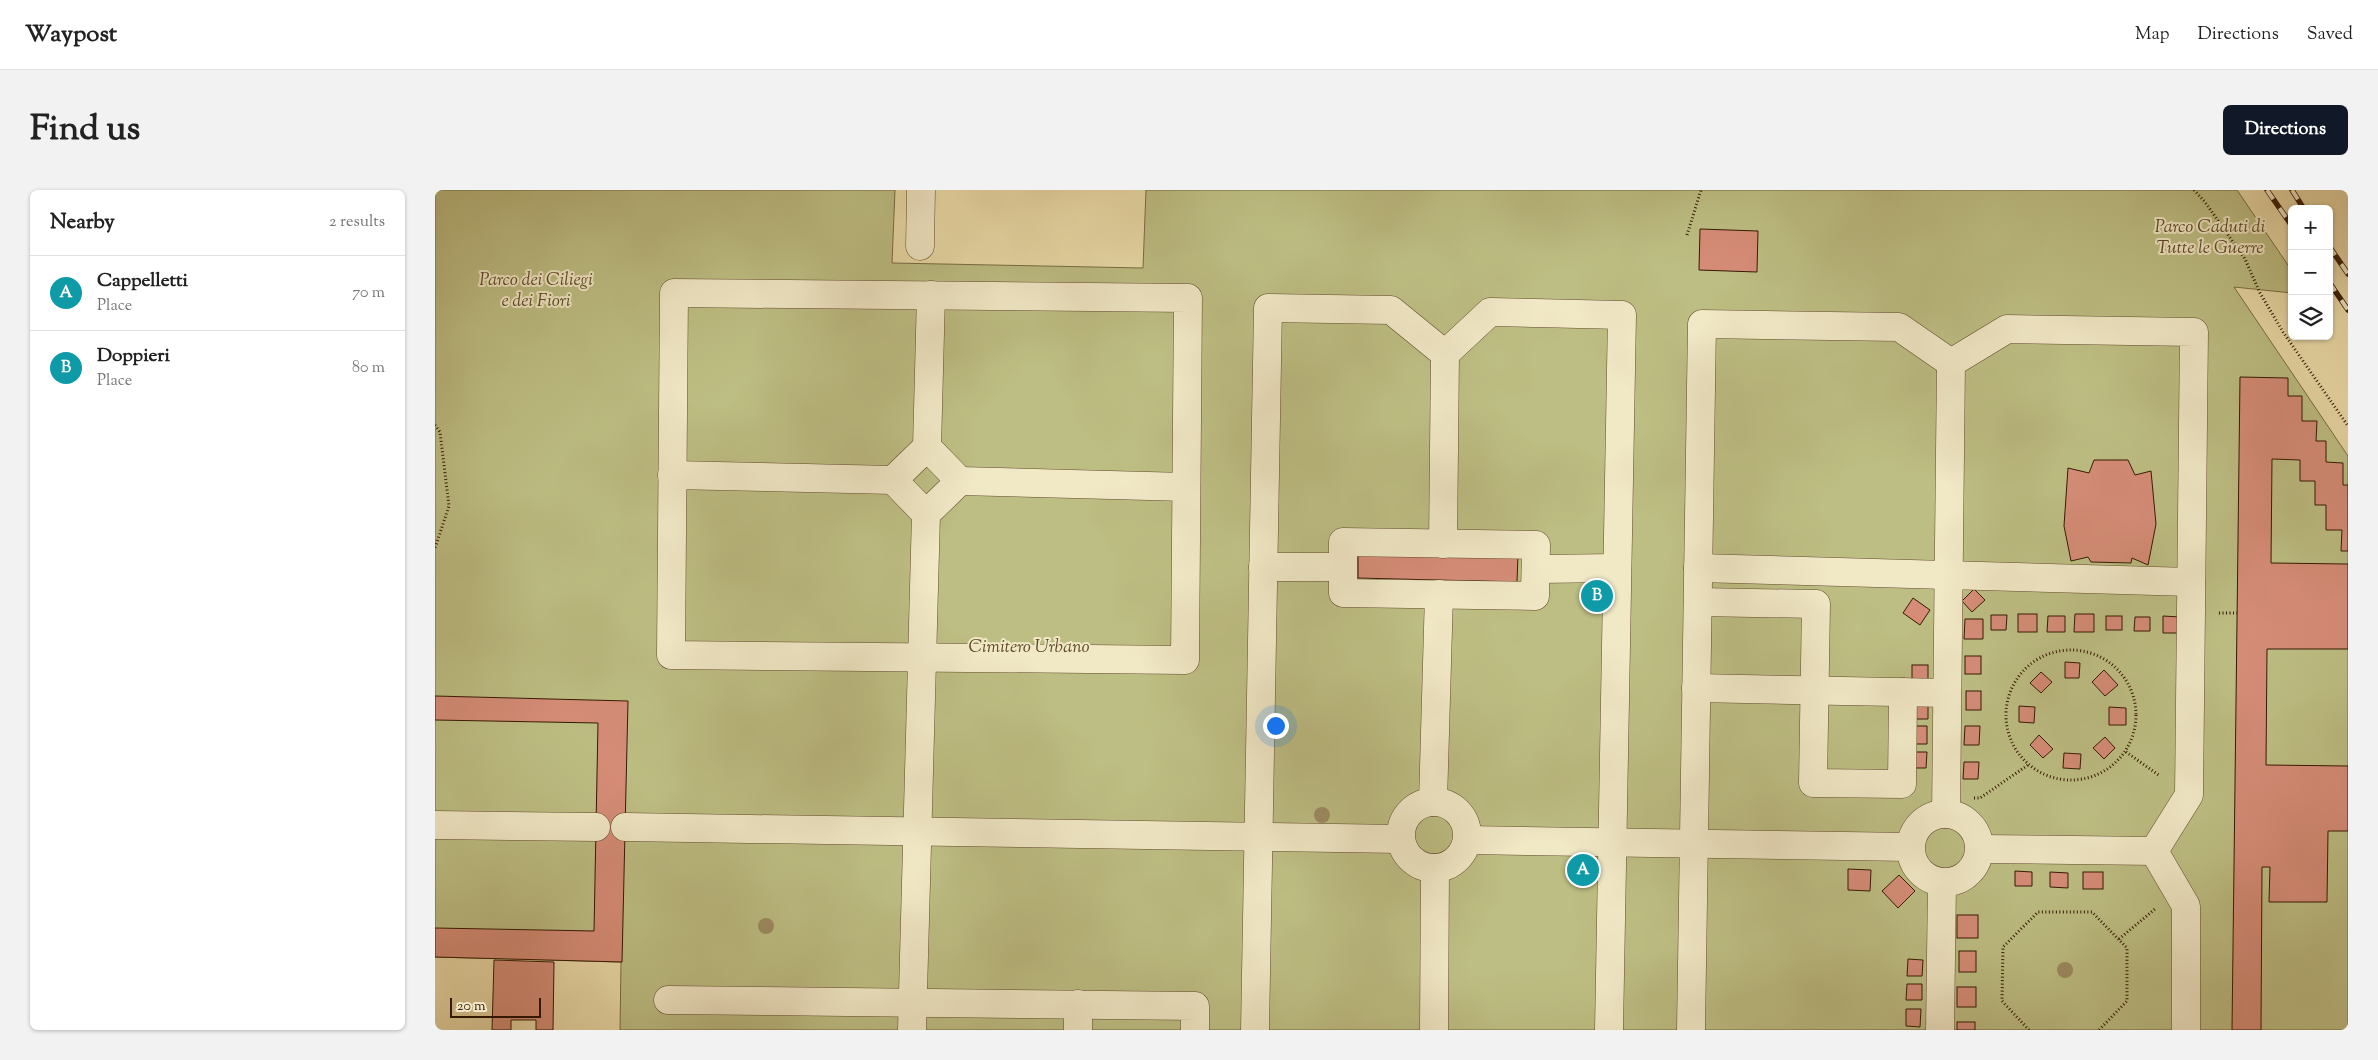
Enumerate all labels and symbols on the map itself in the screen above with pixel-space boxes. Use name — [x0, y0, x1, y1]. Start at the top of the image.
park label: Parco Caduti di Tutte le Guerre — [2155, 215, 2265, 262]
park label: Parco dei Ciliegi e dei Fiori — [479, 268, 593, 315]
pin: B — [1581, 577, 1613, 615]
park label: Cimitero Urbano — [968, 635, 1090, 661]
your location — [1263, 713, 1289, 739]
pin: A — [1567, 851, 1599, 889]
scale bar — [450, 995, 541, 1018]

